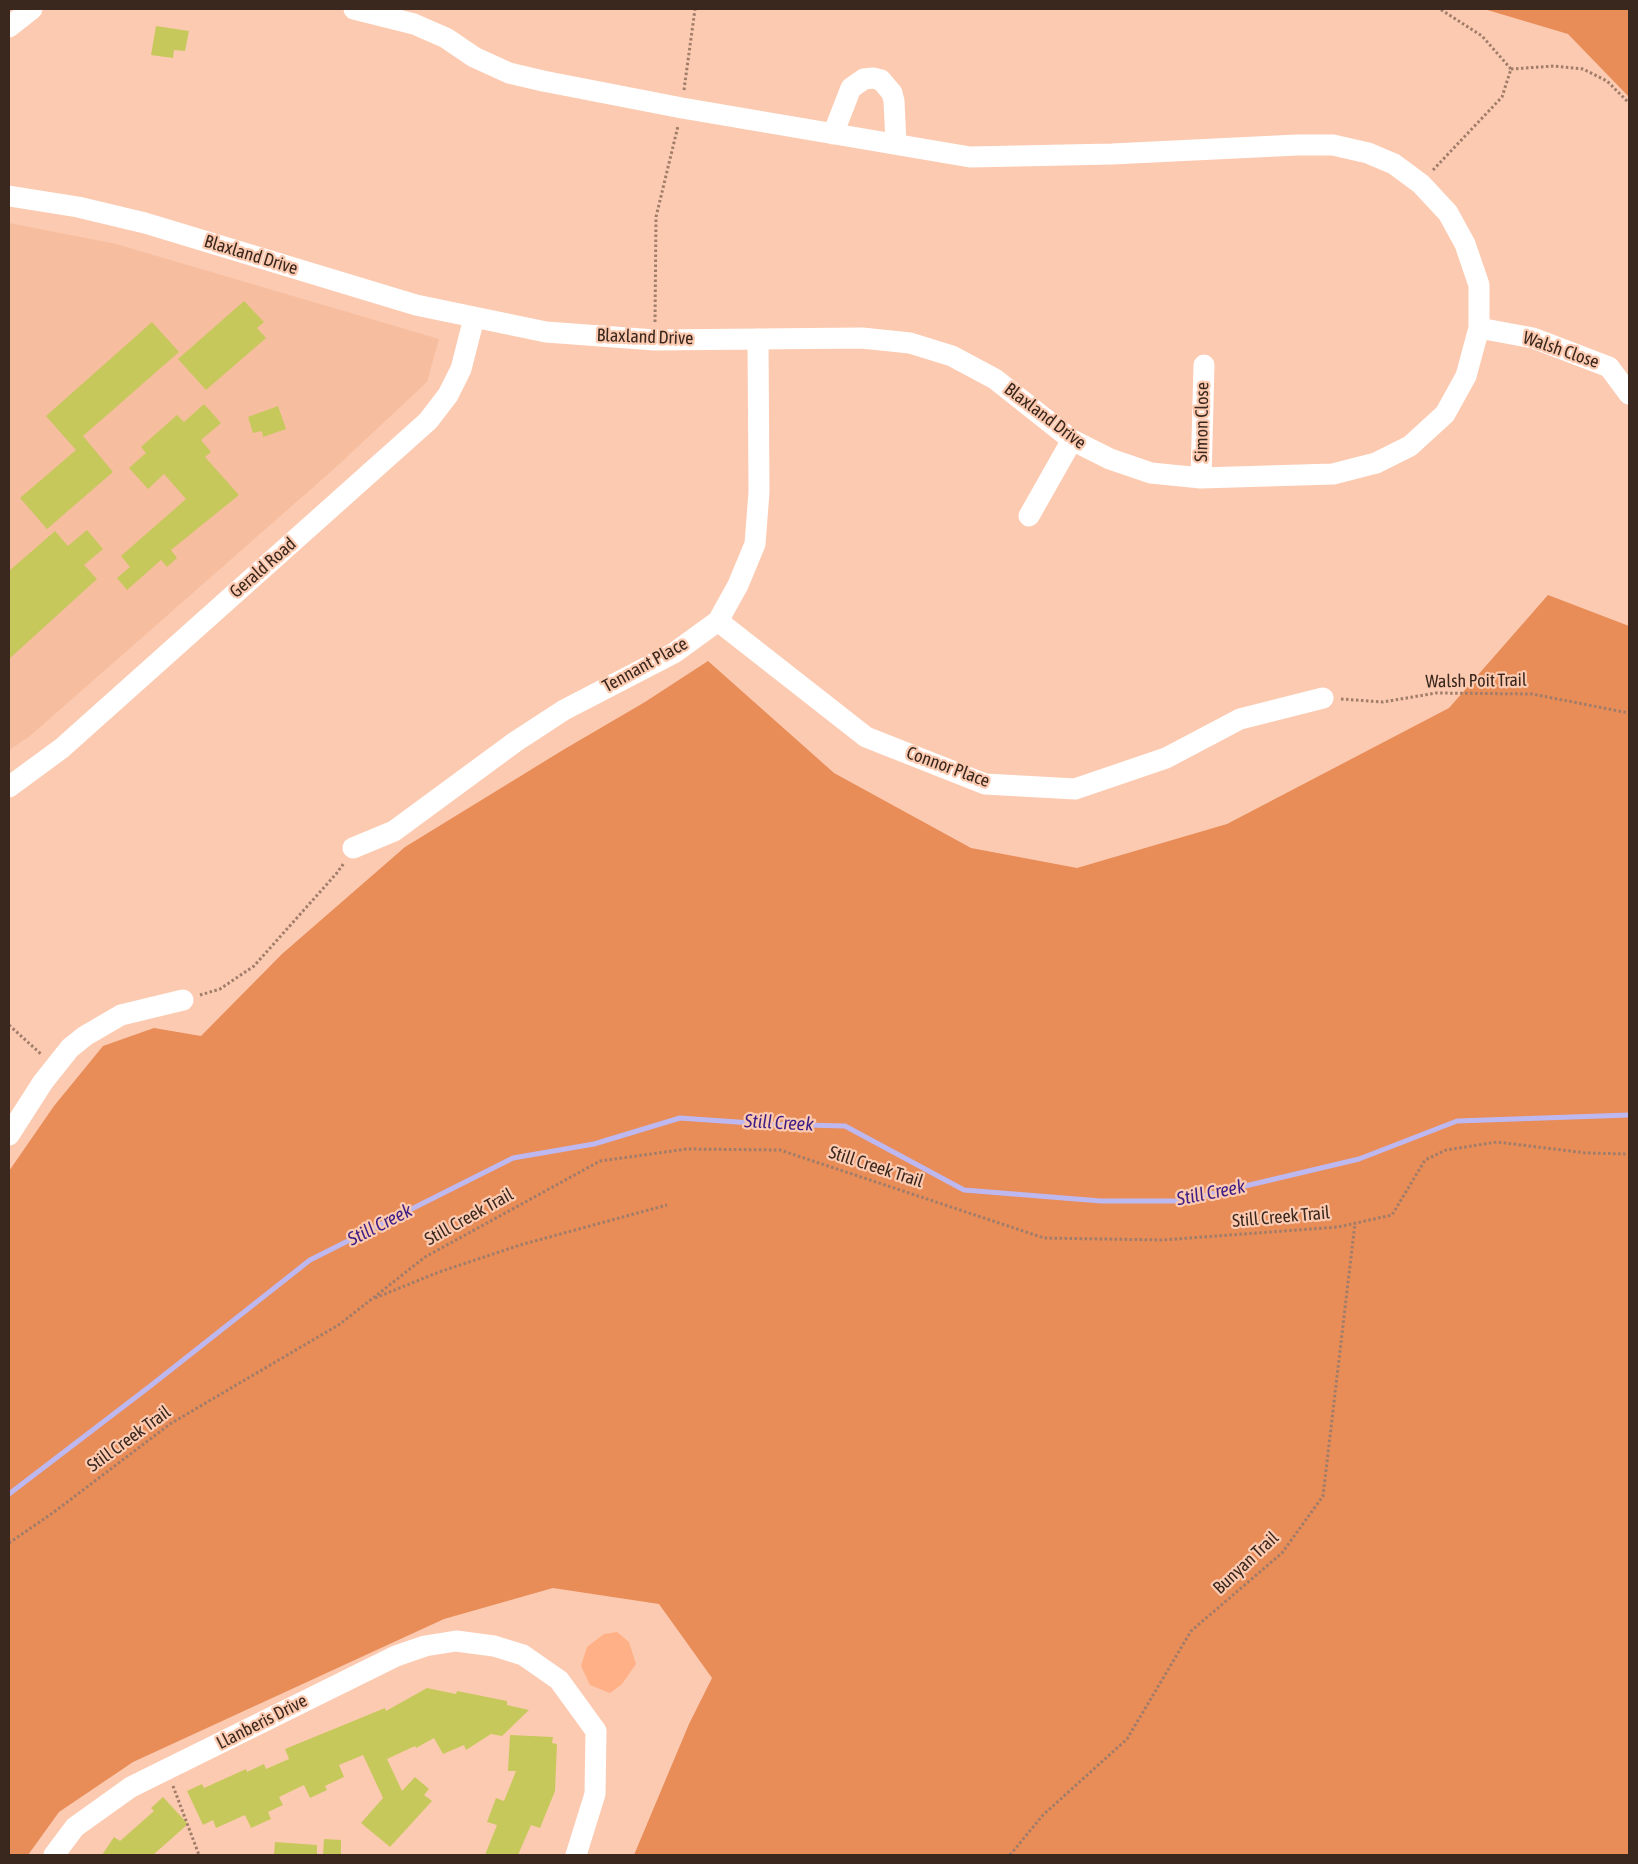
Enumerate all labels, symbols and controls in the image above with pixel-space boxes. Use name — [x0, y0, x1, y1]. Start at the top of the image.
street label: Blaxland Drive — [202, 231, 300, 279]
street label: Blaxland Drive — [596, 325, 694, 349]
street label: Walsh Close — [1520, 327, 1602, 373]
street label: Blaxland Drive — [1000, 378, 1090, 454]
street label: Simon Close — [1191, 382, 1213, 462]
street label: Gerald Road — [225, 533, 301, 603]
street label: Tennant Place — [599, 633, 691, 697]
street label: Walsh Poit Trail — [1425, 669, 1527, 693]
street label: Connor Place — [903, 742, 993, 792]
water label: Still Creek — [744, 1110, 814, 1136]
street label: Still Creek Trail — [826, 1142, 926, 1192]
water label: Still Creek — [1175, 1175, 1247, 1211]
street label: Still Creek Trail — [421, 1184, 517, 1250]
water label: Still Creek — [344, 1199, 416, 1251]
street label: Still Creek Trail — [1231, 1202, 1331, 1232]
street label: Still Creek Trail — [83, 1401, 175, 1477]
street label: Bunyan Trail — [1209, 1527, 1283, 1599]
street label: Llanberis Drive — [213, 1690, 311, 1754]

